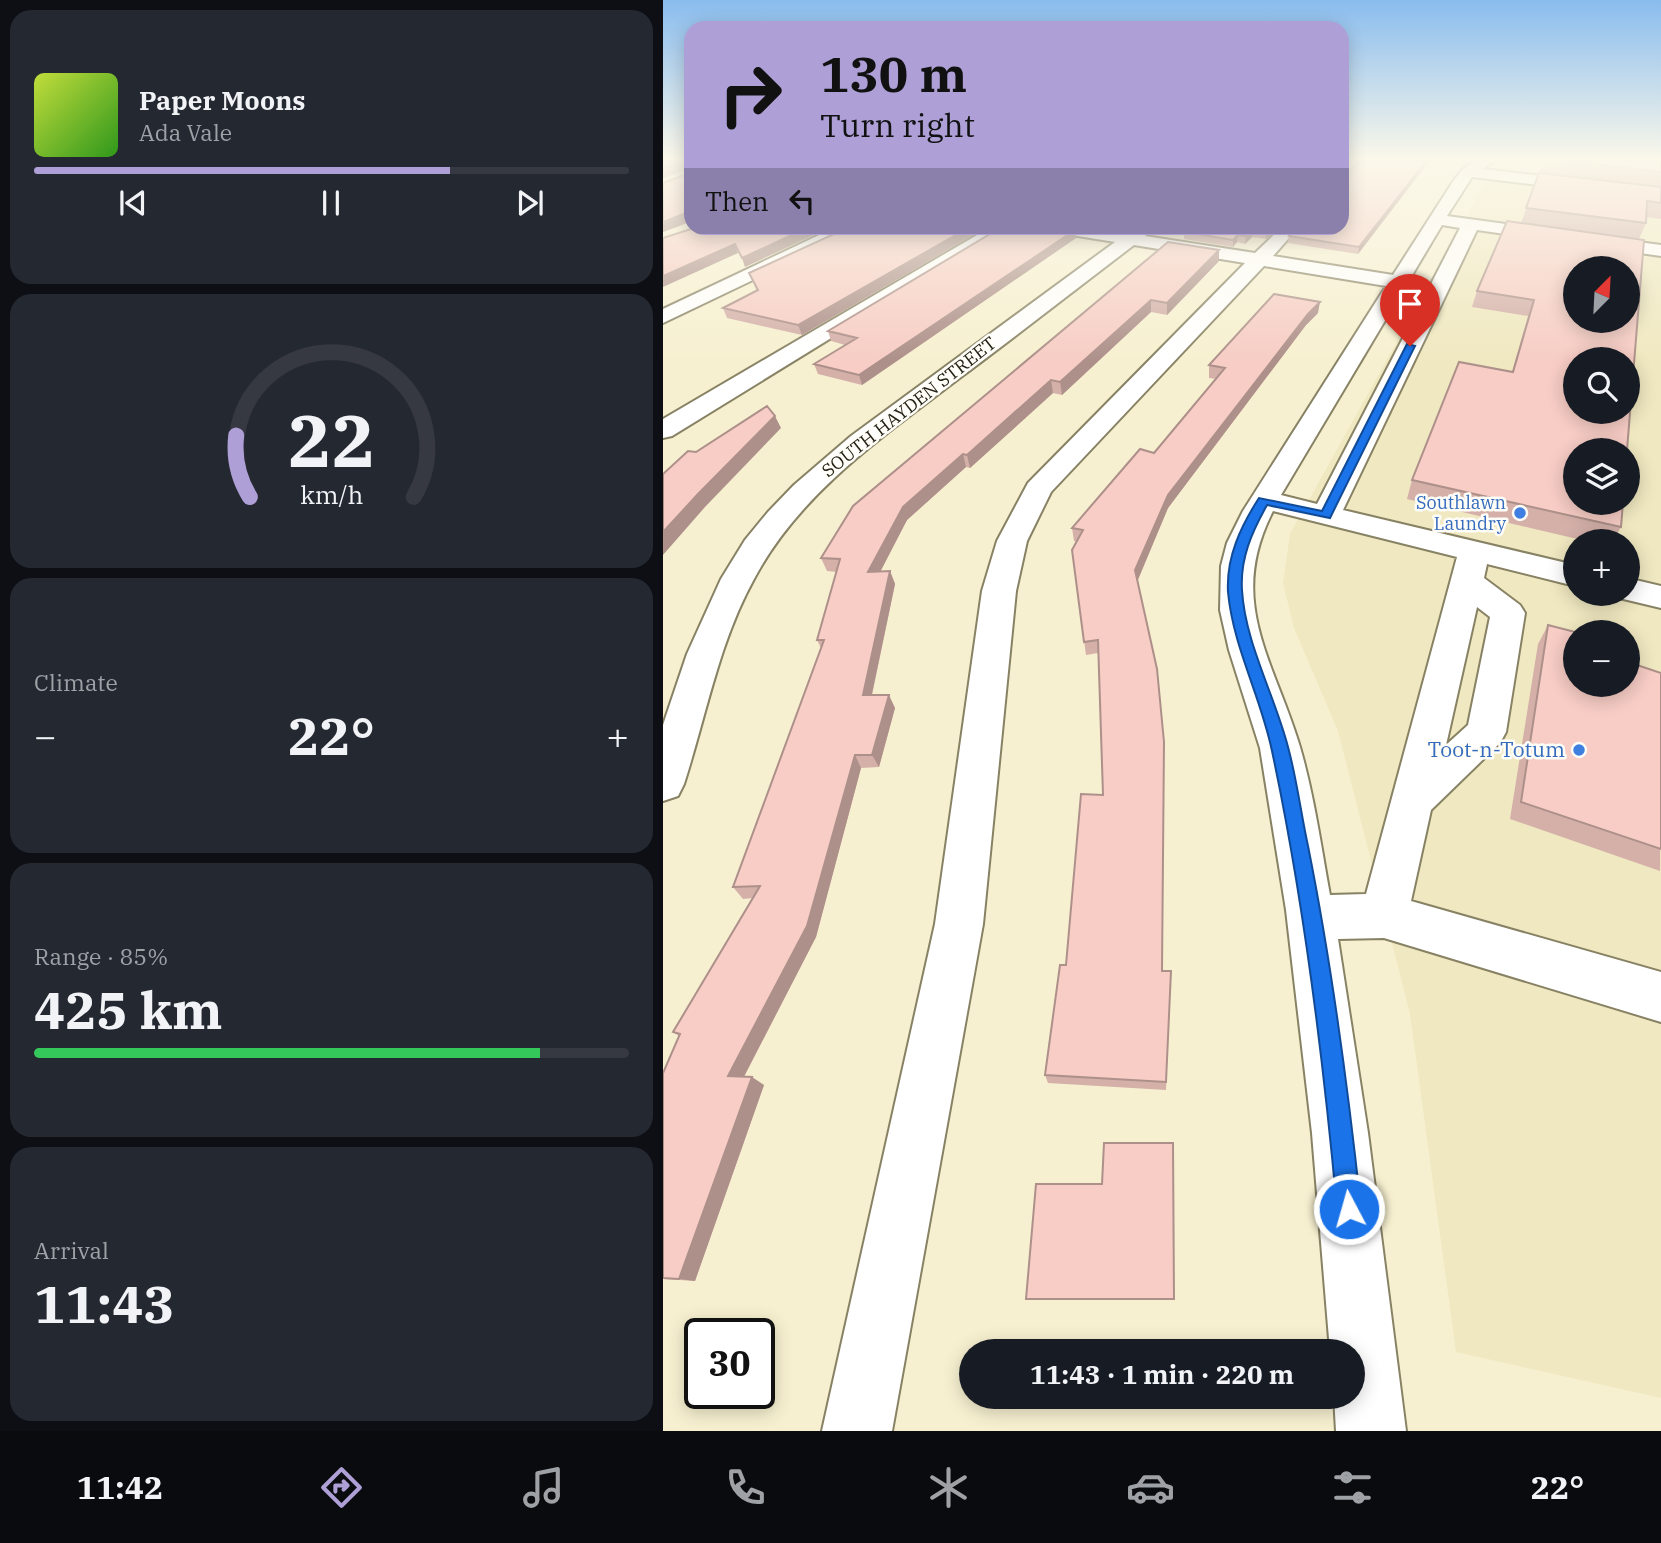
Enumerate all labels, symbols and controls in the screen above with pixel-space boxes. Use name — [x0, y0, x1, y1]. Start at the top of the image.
text: 130 m — [820, 42, 967, 105]
icon: right — [705, 49, 796, 140]
text: Paper Moons — [139, 83, 306, 117]
text: Turn right — [820, 104, 975, 146]
text: Ada Vale — [139, 117, 232, 147]
icon: left — [783, 182, 821, 220]
icon: previous — [114, 184, 152, 222]
icon: pause — [312, 184, 350, 222]
icon: next — [511, 184, 549, 222]
text: Then — [705, 184, 769, 218]
north arrow — [1563, 256, 1639, 332]
map controls — [1563, 256, 1640, 697]
pin — [1380, 274, 1440, 346]
icon: arrive — [1391, 285, 1429, 323]
street label: SOUTH HAYDEN STREET — [817, 331, 1001, 482]
button: search — [1563, 347, 1640, 424]
text: 22 — [288, 393, 375, 488]
button: layers — [1563, 438, 1640, 515]
text: km/h — [300, 478, 363, 511]
place label: Southlawn Laundry — [1416, 491, 1506, 535]
marker: Southlawn Laundry — [1512, 505, 1528, 521]
button: + — [1563, 529, 1640, 606]
button: − — [1563, 620, 1640, 697]
text: Climate — [34, 667, 118, 697]
text: 22° — [288, 702, 375, 769]
text: − — [34, 711, 57, 760]
text: + — [606, 711, 629, 760]
place label: Toot-n-Totum — [1427, 735, 1565, 763]
marker: Toot-n-Totum — [1571, 742, 1587, 758]
text: Range · 85% — [34, 941, 168, 971]
text: 425 km — [34, 976, 223, 1043]
position arrow — [1312, 1172, 1386, 1246]
text: Arrival — [34, 1235, 109, 1265]
text: 11:43 — [34, 1270, 175, 1337]
speed limit sign: 30 — [684, 1318, 775, 1409]
text: 11:43 · 1 min · 220 m — [1030, 1357, 1294, 1391]
icon: directions — [317, 1463, 366, 1512]
icon: music — [519, 1463, 568, 1512]
icon: phone — [721, 1463, 770, 1512]
icon: climate — [924, 1463, 973, 1512]
icon: car — [1126, 1463, 1175, 1512]
icon: filters — [1328, 1463, 1377, 1512]
text: 11:42 — [77, 1466, 163, 1508]
text: 22° — [1531, 1466, 1584, 1508]

